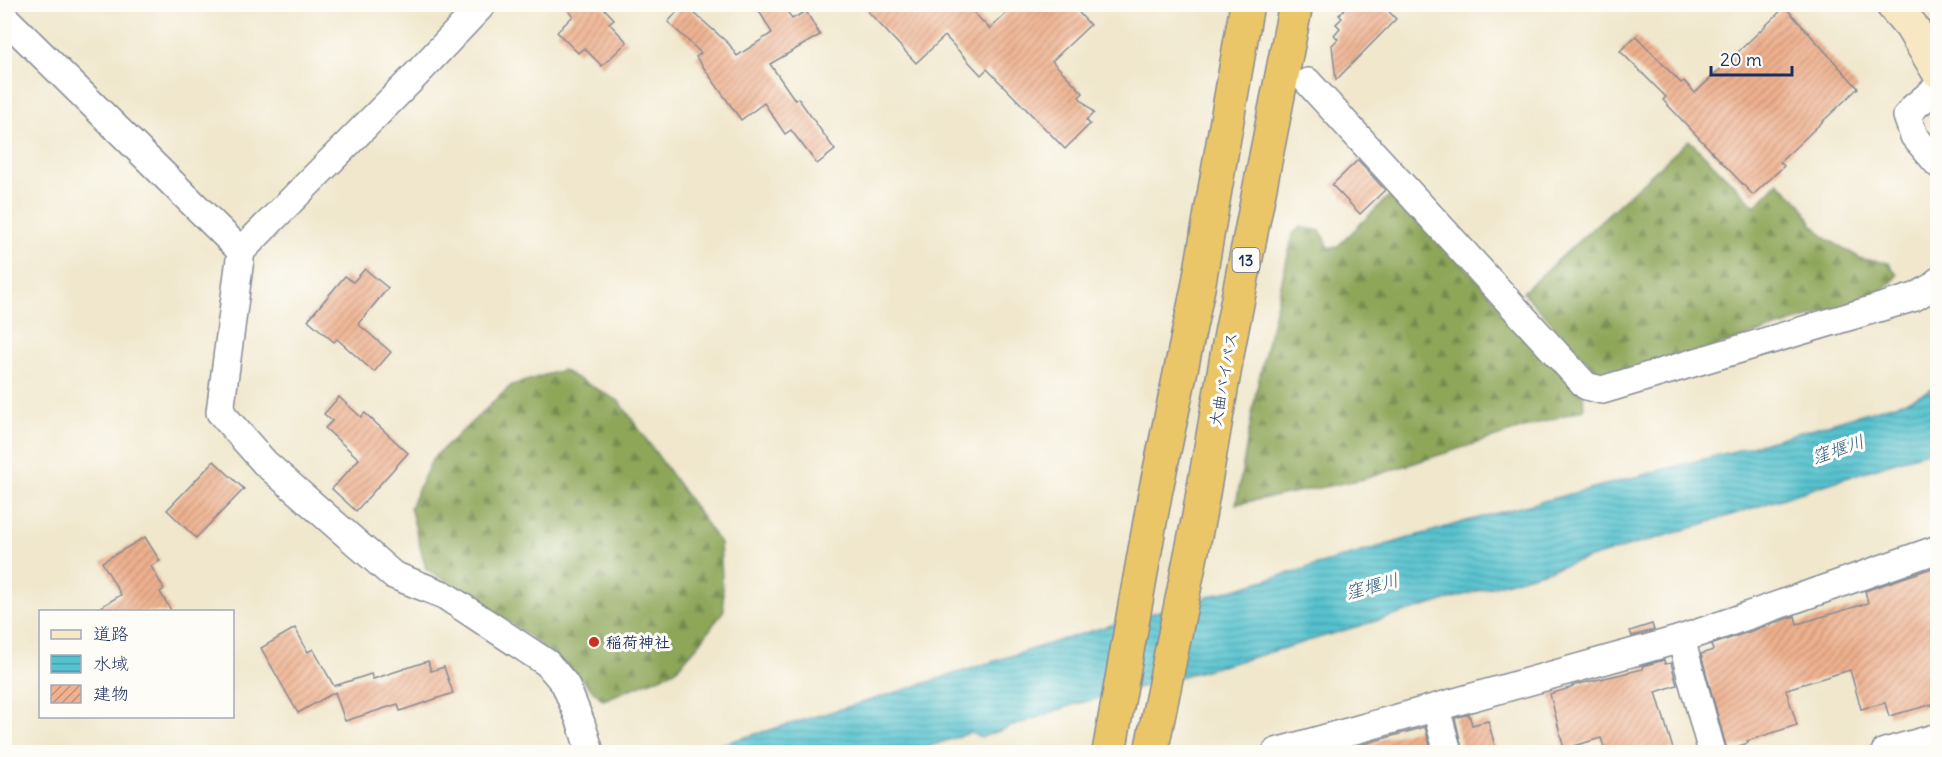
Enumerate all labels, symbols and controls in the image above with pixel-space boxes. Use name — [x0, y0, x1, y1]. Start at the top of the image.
scale bar — [1711, 39, 1792, 77]
text: 20 m — [1720, 48, 1762, 71]
road number: 13 — [1232, 248, 1260, 272]
street label: 大曲バイパス — [1205, 330, 1241, 428]
water label: 窪堰川 — [1809, 429, 1867, 469]
water label: 窪堰川 — [1343, 568, 1401, 604]
legend — [39, 610, 234, 718]
text: 道路 — [93, 622, 129, 645]
place label: 稲荷神社 — [606, 632, 670, 652]
marker: 稲荷神社 — [587, 635, 601, 649]
text: 水域 — [93, 652, 129, 675]
text: 建物 — [93, 682, 129, 705]

